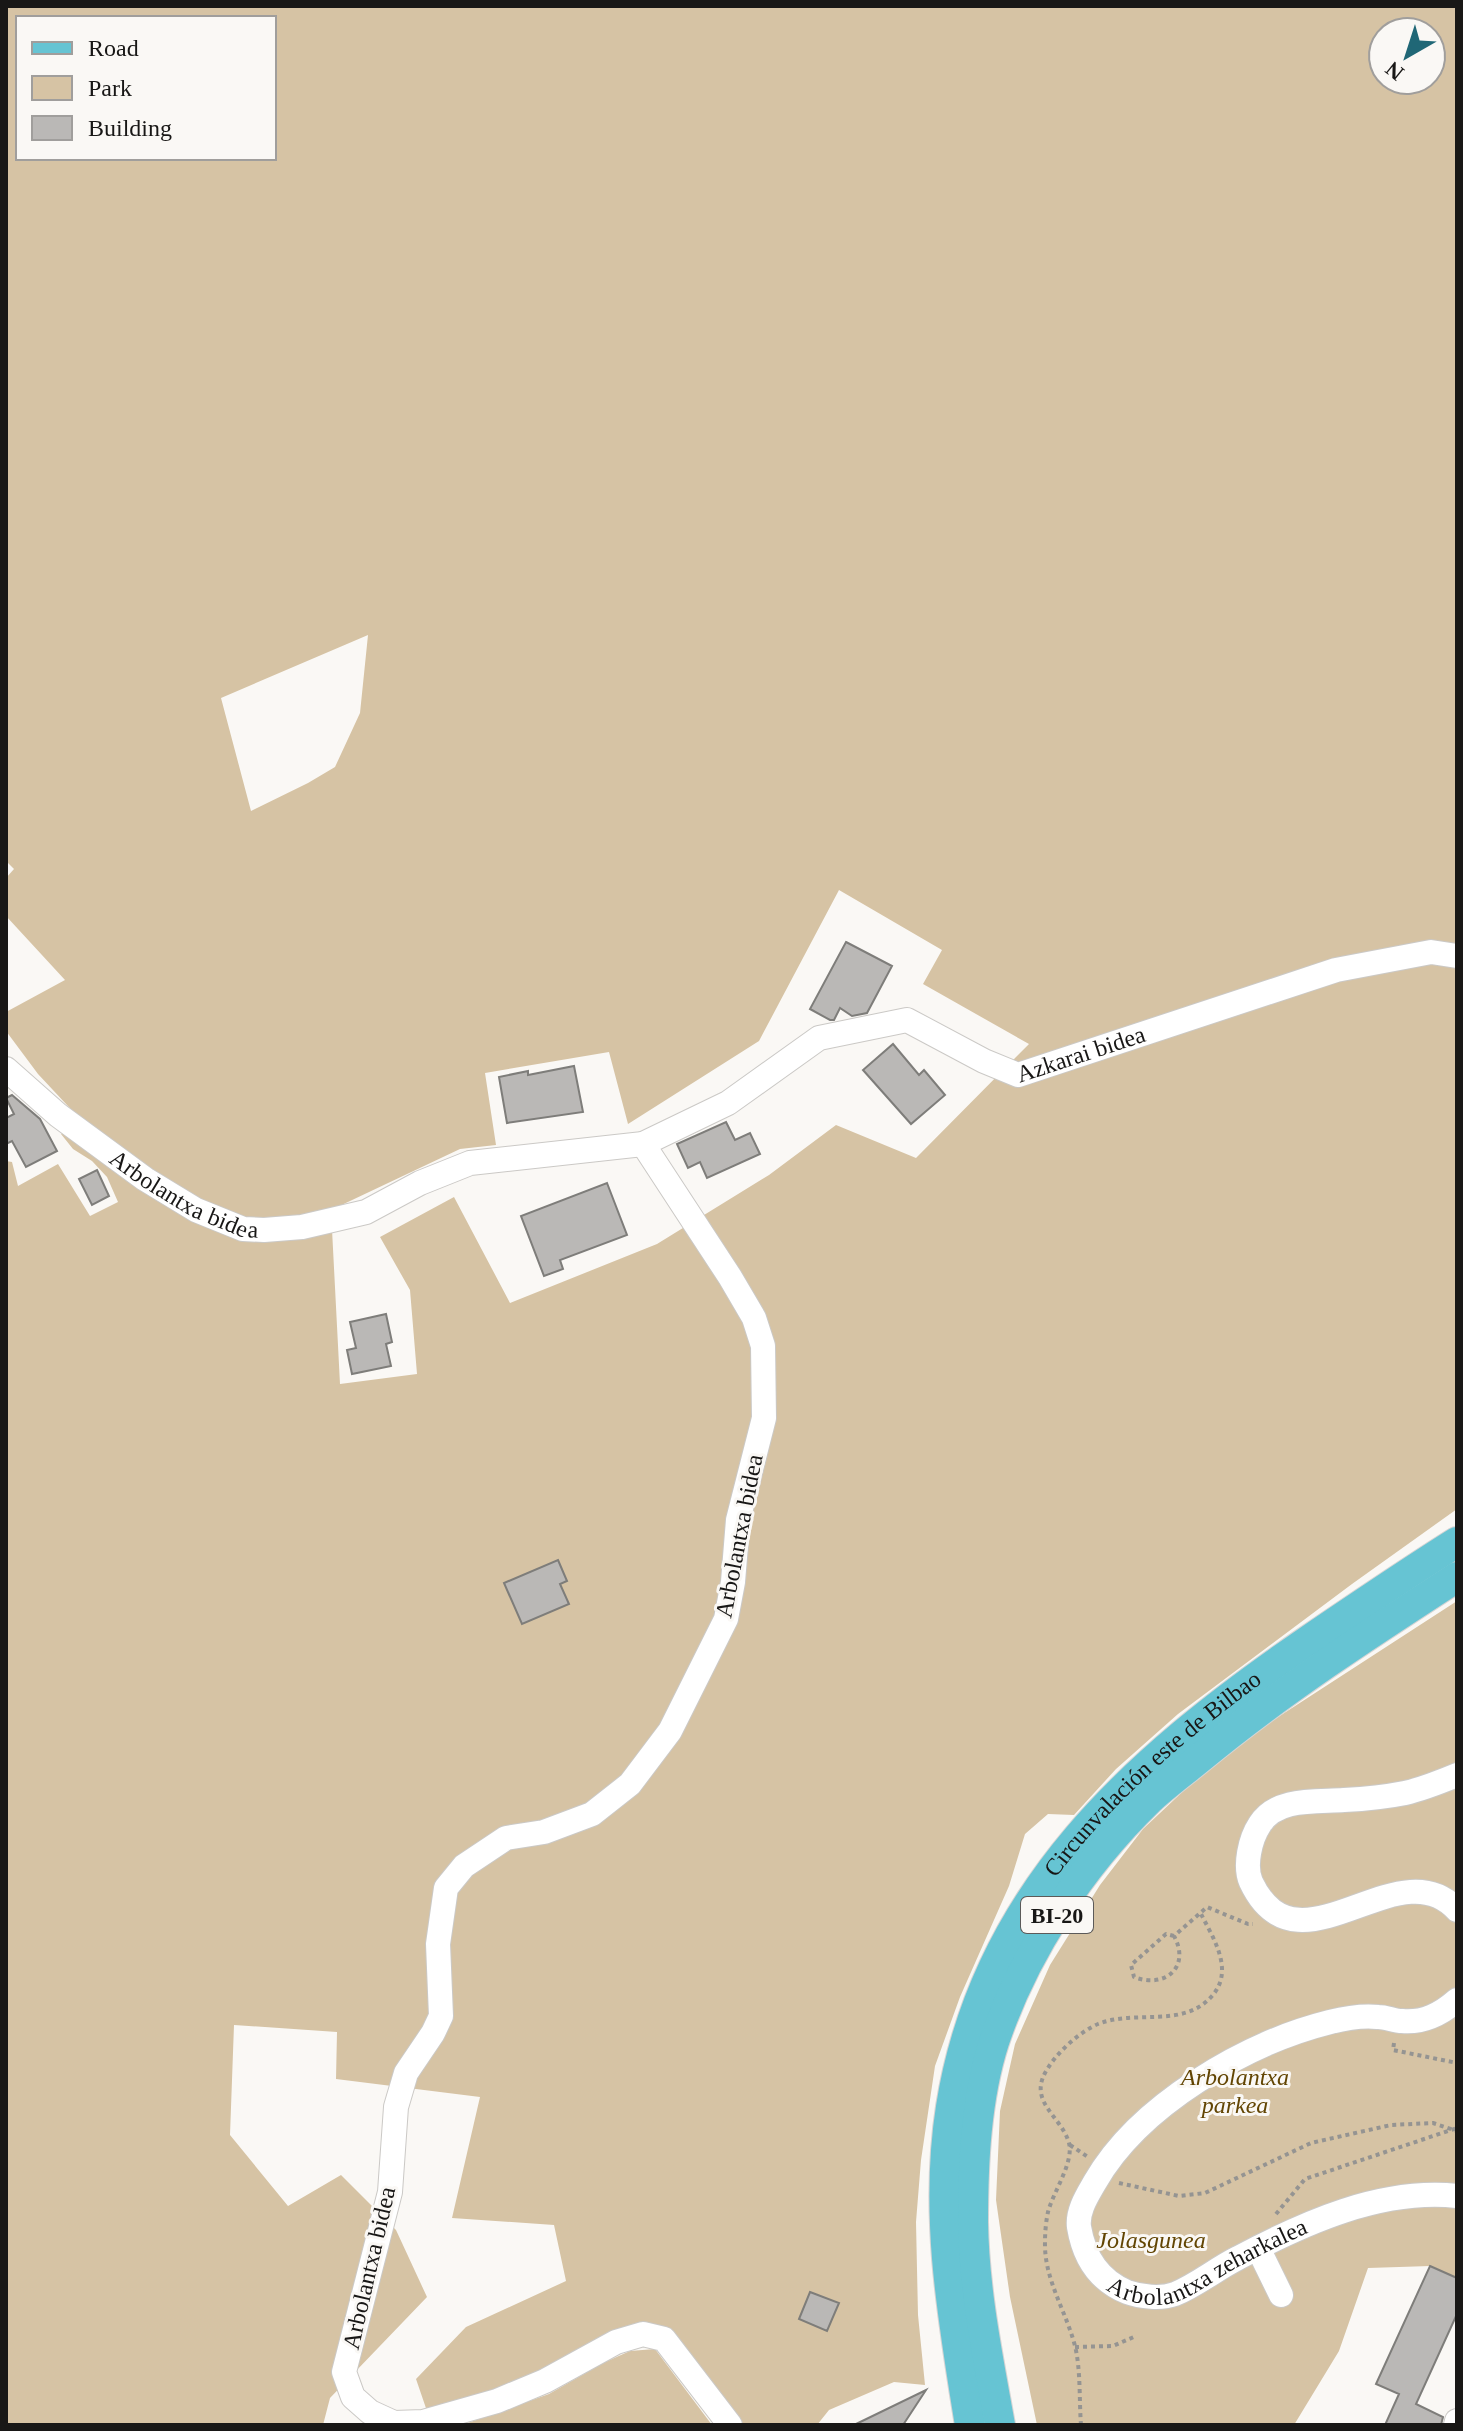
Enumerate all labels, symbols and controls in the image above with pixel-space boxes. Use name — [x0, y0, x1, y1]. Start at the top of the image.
legend — [16, 16, 276, 160]
north arrow — [1367, 16, 1447, 96]
text: Road — [88, 35, 139, 61]
text: N — [1381, 56, 1409, 86]
text: Park — [88, 75, 132, 101]
text: Building — [88, 115, 172, 141]
street label: Azkarai bidea — [1013, 1021, 1149, 1088]
street label: Arbolantxa bidea — [105, 1145, 259, 1243]
street label: Arbolantxa bidea — [710, 1452, 768, 1620]
street label: Circunvalación este de Bilbao — [1039, 1665, 1266, 1881]
road number: BI-20 — [1021, 1897, 1093, 1933]
park label: Arbolantxa parkea — [1179, 2064, 1289, 2118]
street label: Arbolantxa bidea — [338, 2184, 400, 2352]
street label: Arbolantxa zeharkalea — [1103, 2213, 1311, 2310]
park label: Jolasgunea — [1096, 2227, 1206, 2253]

